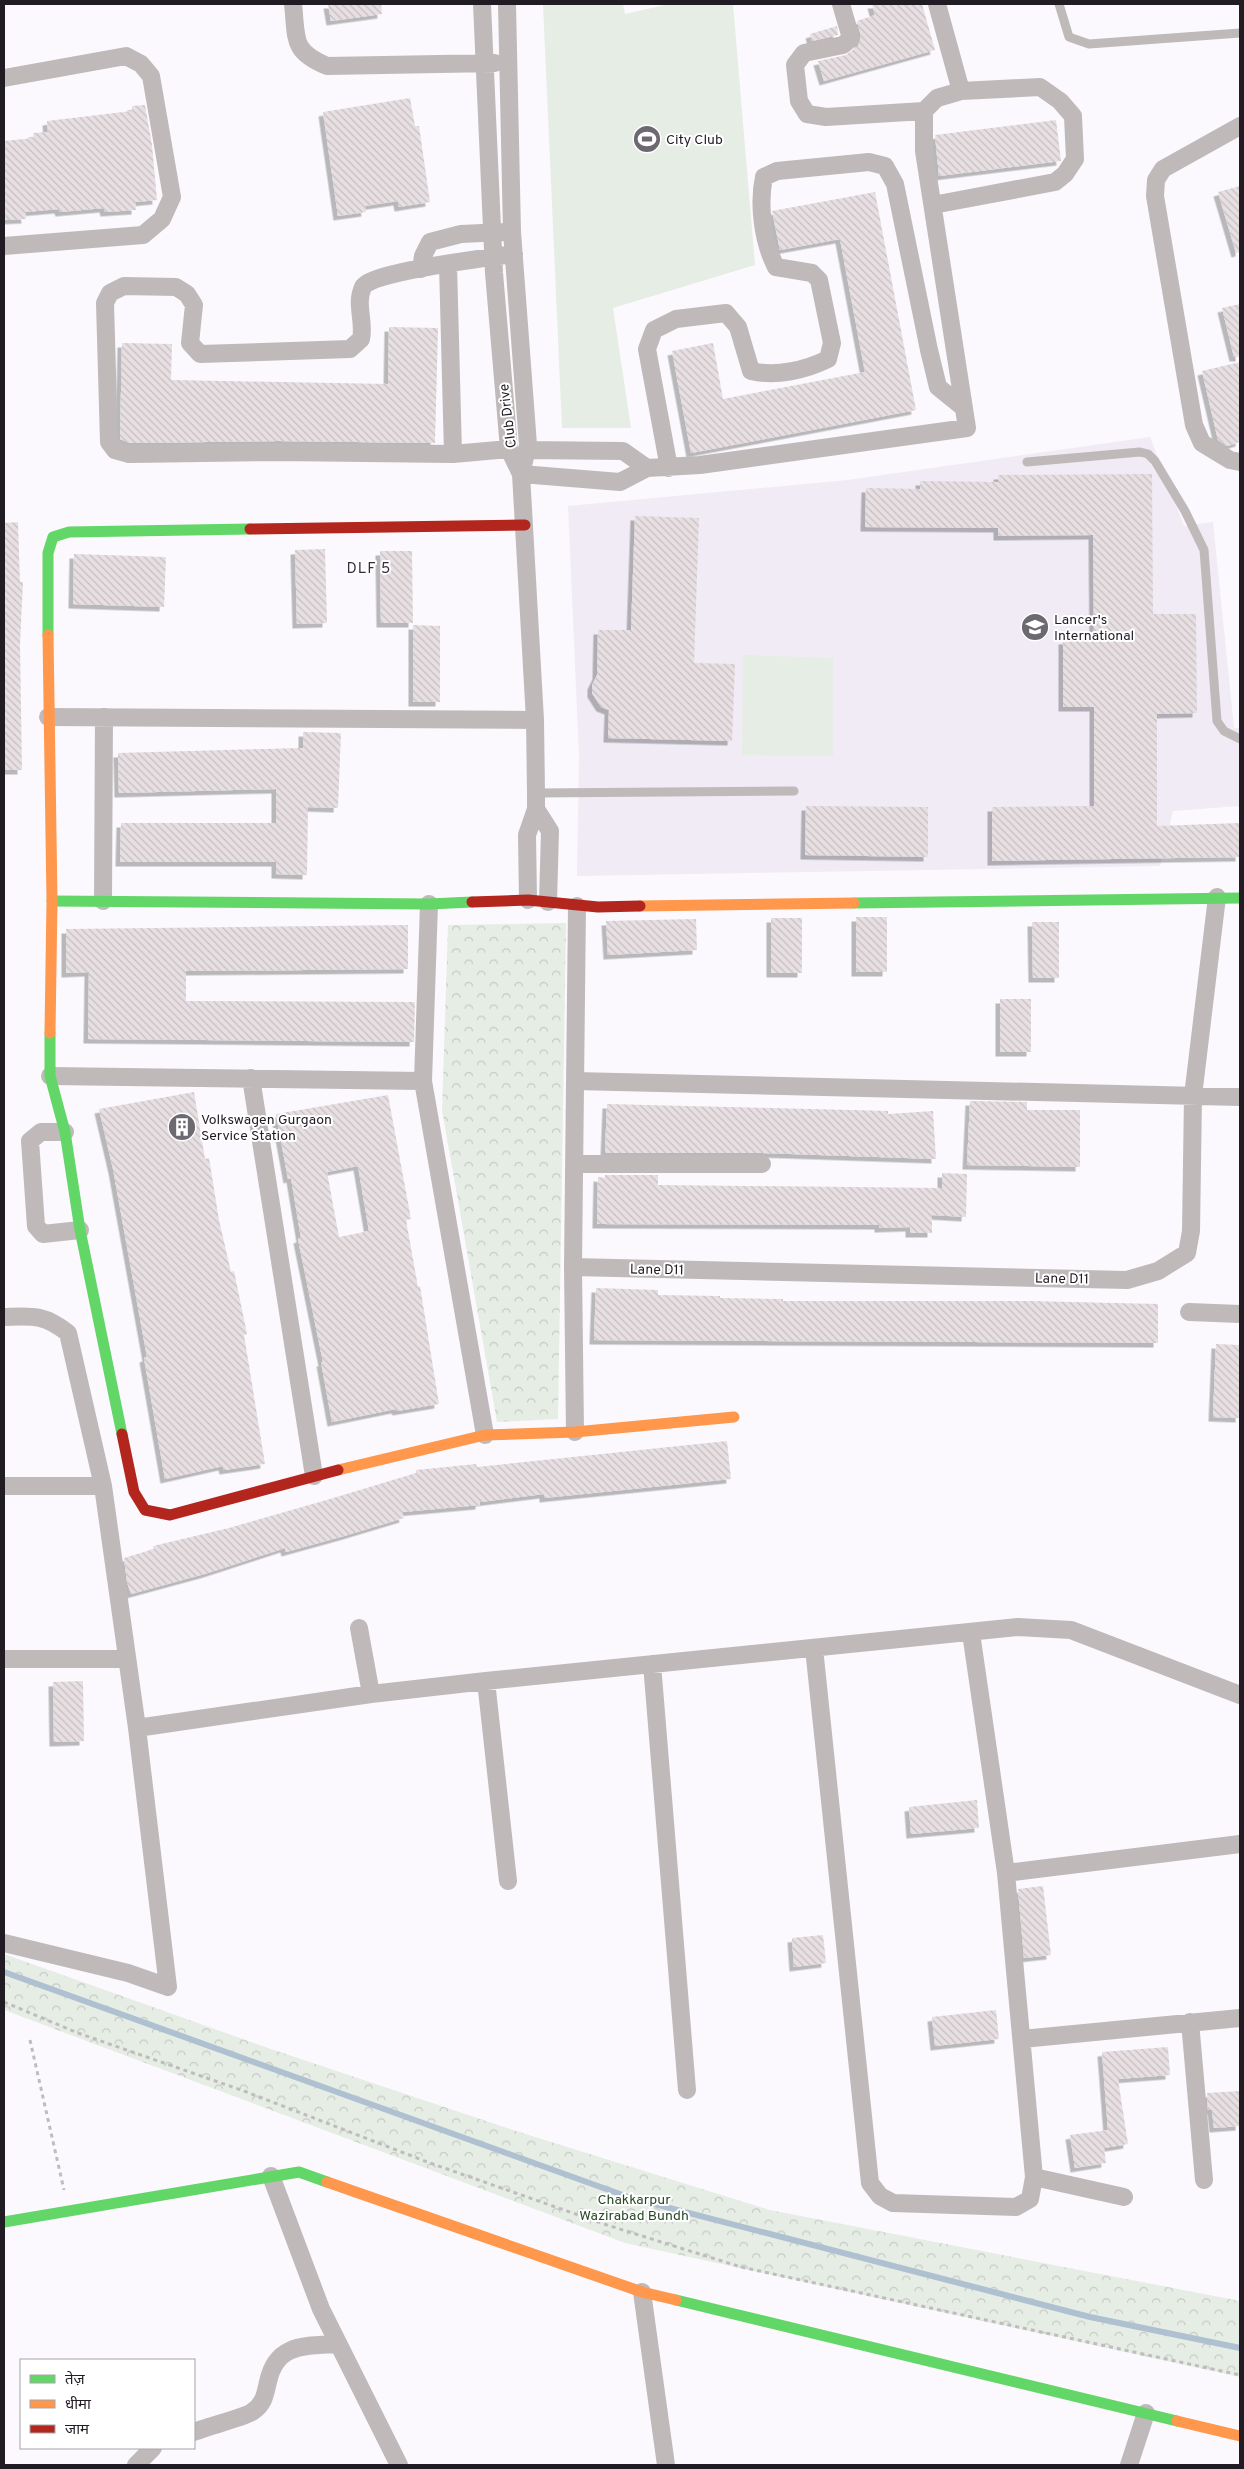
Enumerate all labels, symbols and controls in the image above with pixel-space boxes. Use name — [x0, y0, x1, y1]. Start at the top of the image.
sports icon: City Club — [632, 124, 662, 154]
place label: City Club — [666, 132, 723, 149]
street label: Club Drive — [496, 383, 521, 449]
district label: DLF 5 — [347, 560, 391, 579]
school or university icon: Lancer's International — [1020, 612, 1050, 642]
place label: Lancer's International — [1054, 612, 1134, 645]
building icon: Volkswagen Gurgaon Service Station — [167, 1112, 197, 1142]
place label: Volkswagen Gurgaon Service Station — [201, 1112, 332, 1145]
street label: Lane D11 — [630, 1262, 684, 1279]
street label: Lane D11 — [1035, 1271, 1089, 1288]
park label: Chakkarpur Wazirabad Bundh — [579, 2192, 689, 2225]
legend — [20, 2359, 195, 2449]
text: तेज़ — [65, 2370, 86, 2390]
text: धीमा — [65, 2396, 92, 2415]
text: जाम — [65, 2421, 90, 2440]

